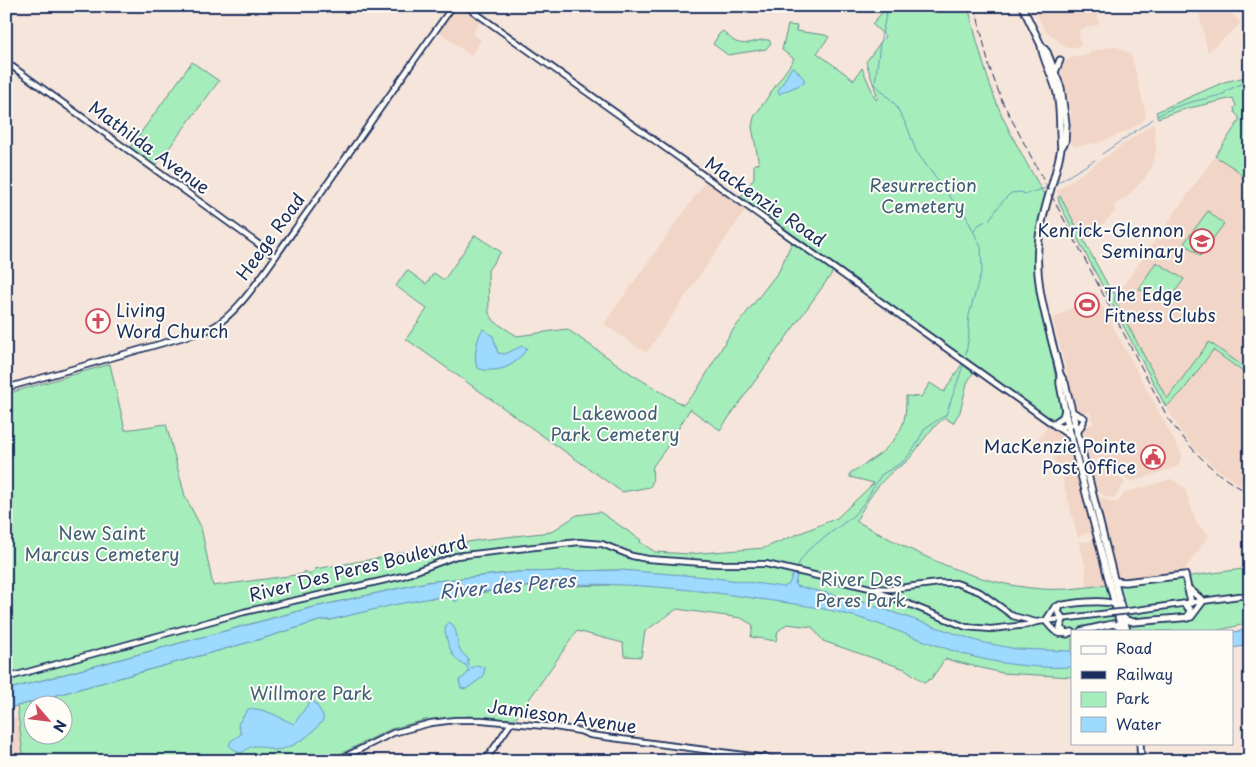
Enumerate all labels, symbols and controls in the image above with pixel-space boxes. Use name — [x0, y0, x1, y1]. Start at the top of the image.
street label: Mathilda Avenue — [84, 94, 216, 200]
street label: Mackenzie Road — [700, 149, 832, 252]
park label: Resurrection Cemetery — [869, 171, 977, 219]
street label: Heege Road — [229, 187, 311, 285]
place label: Kenrick-Glennon Seminary — [1037, 216, 1184, 264]
school or university icon: Kenrick-Glennon Seminary — [1189, 228, 1215, 254]
place label: The Edge Fitness Clubs — [1104, 280, 1216, 328]
sports icon: The Edge Fitness Clubs — [1074, 292, 1100, 318]
place label: Living Word Church — [116, 296, 228, 344]
church icon: Living Word Church — [85, 308, 111, 334]
park label: Lakewood Park Cemetery — [550, 399, 680, 447]
place label: MacKenzie Pointe Post Office — [984, 432, 1136, 480]
public building icon: MacKenzie Pointe Post Office — [1140, 444, 1166, 470]
park label: New Saint Marcus Cemetery — [24, 519, 180, 567]
street label: River Des Peres Boulevard — [246, 527, 470, 608]
water label: River des Peres — [438, 565, 578, 605]
park label: River Des Peres Park — [816, 565, 906, 613]
legend — [1071, 630, 1234, 744]
text: Road — [1116, 636, 1152, 659]
text: Railway — [1116, 662, 1173, 685]
park label: Willmore Park — [250, 679, 372, 706]
text: Park — [1116, 686, 1150, 709]
street label: Jamieson Avenue — [486, 692, 639, 739]
north arrow — [22, 694, 72, 744]
text: Water — [1116, 712, 1161, 735]
text: N — [48, 717, 72, 736]

